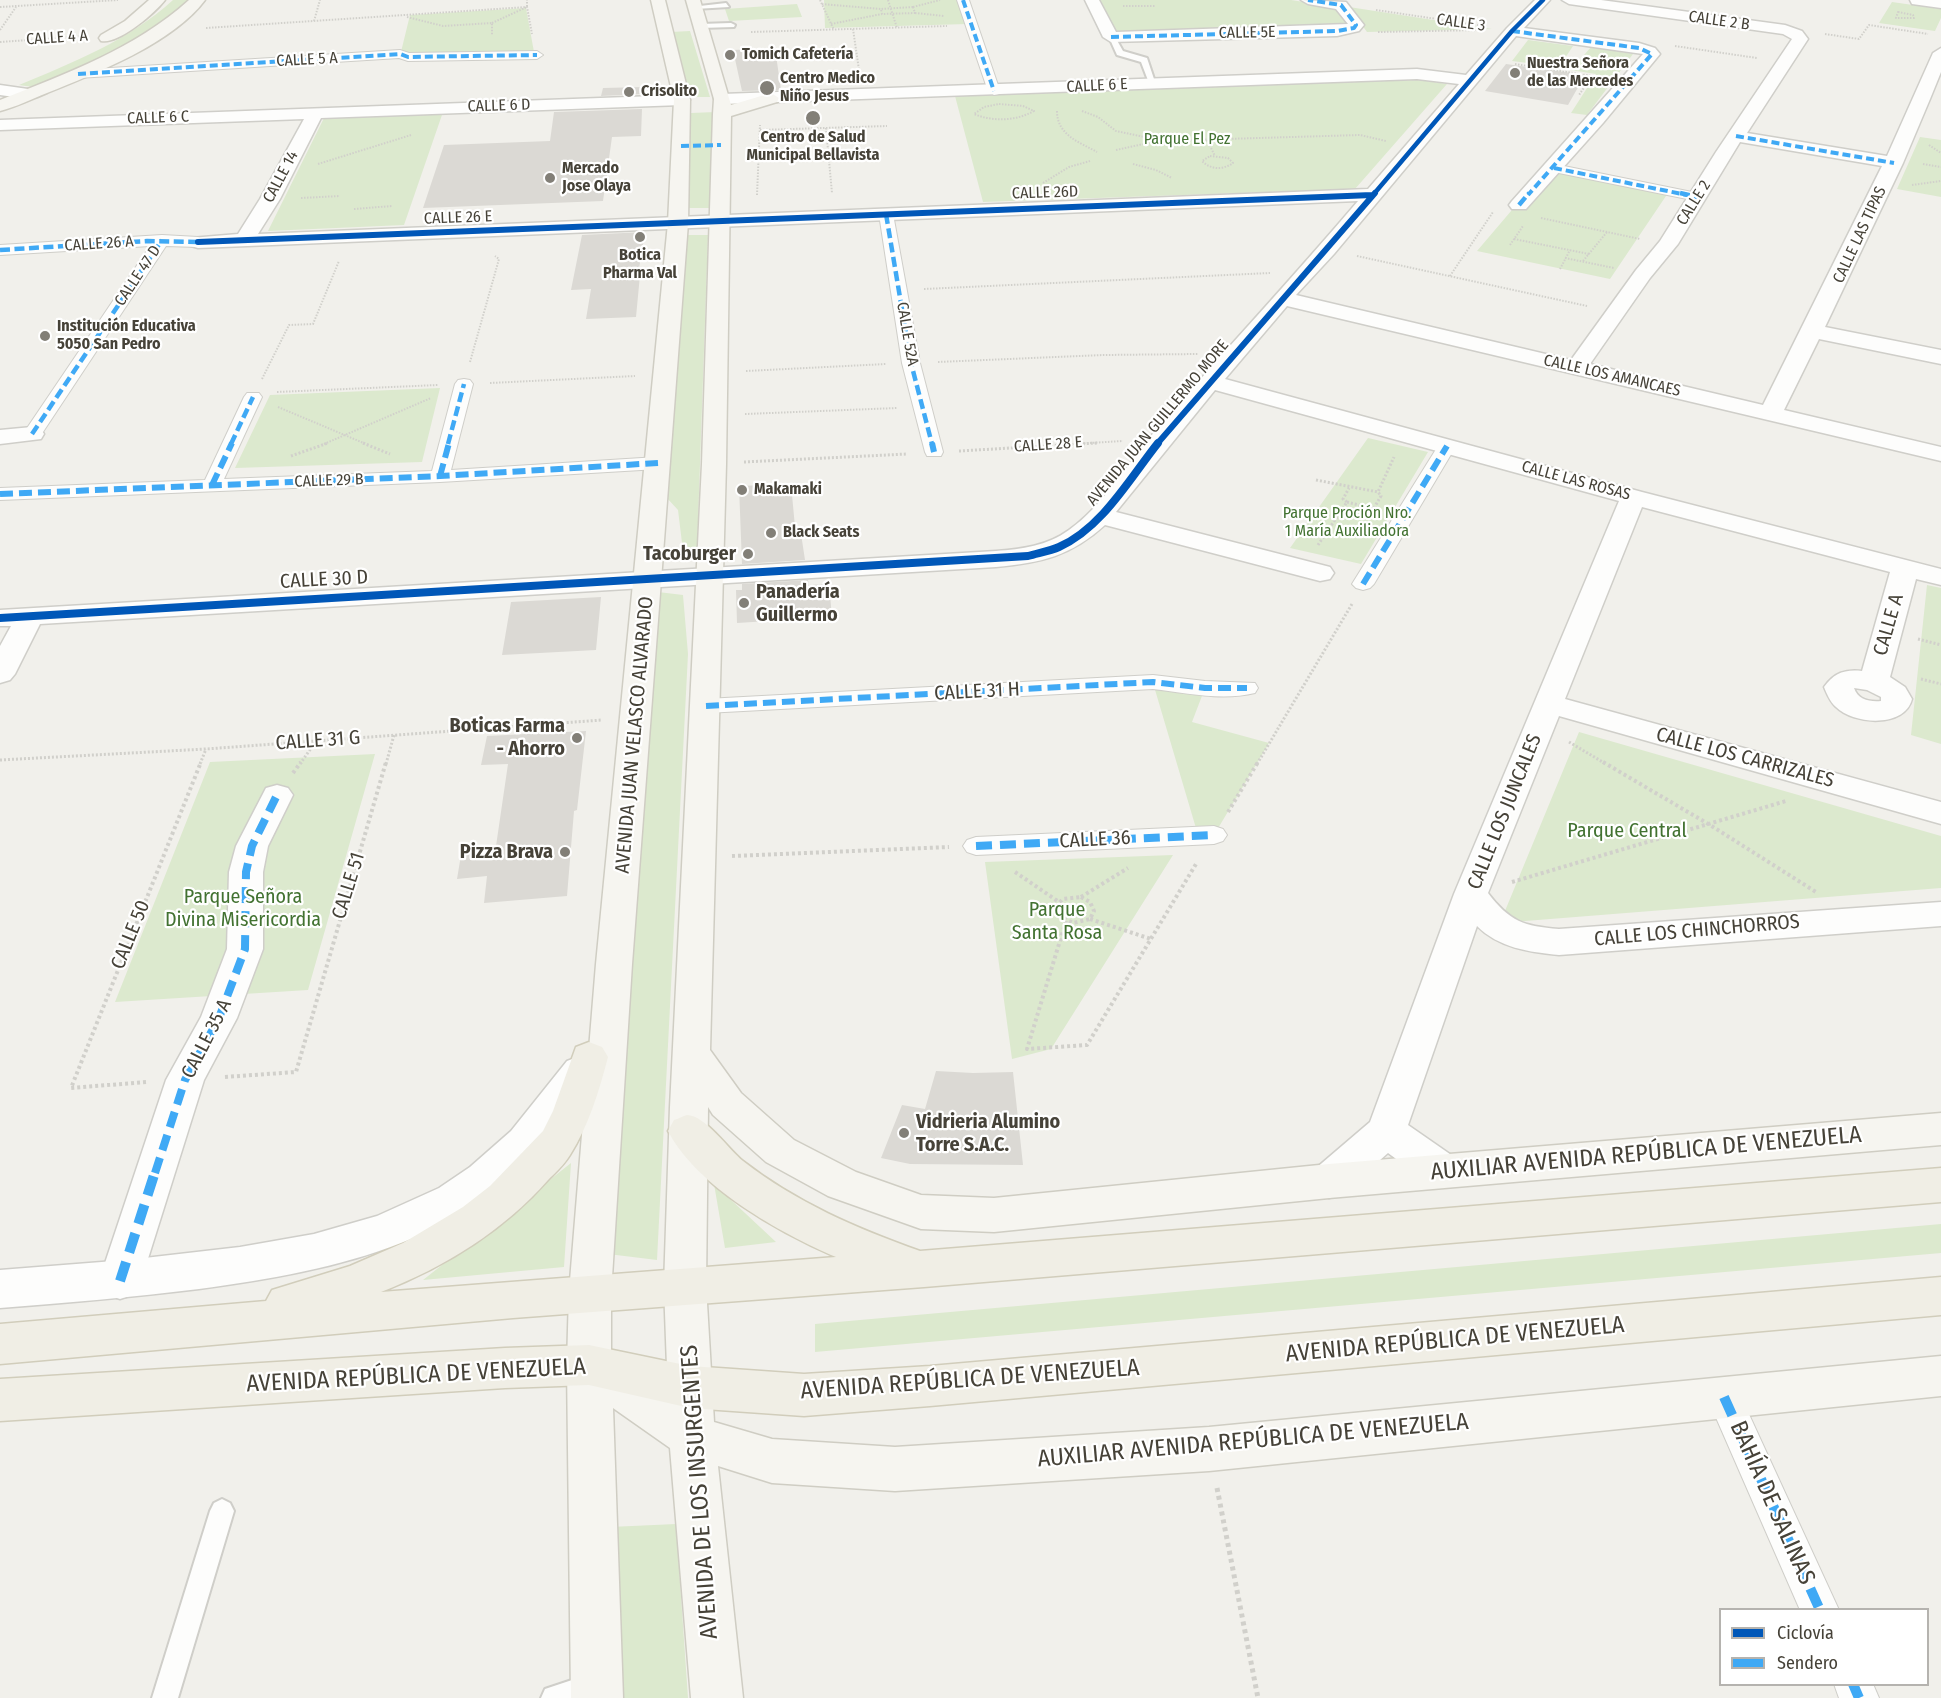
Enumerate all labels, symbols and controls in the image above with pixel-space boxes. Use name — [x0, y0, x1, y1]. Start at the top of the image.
street label: CALLE 2 B — [1687, 7, 1751, 35]
street label: CALLE 3 — [1435, 10, 1487, 36]
street label: CALLE 5E — [1218, 23, 1276, 43]
street label: CALLE 4 A — [25, 26, 89, 50]
place label: Tomich Cafetería — [742, 45, 853, 65]
marker: Tomich Cafetería — [723, 48, 737, 62]
street label: CALLE 5 A — [276, 49, 338, 71]
place label: Nuestra Señora de las Mercedes — [1527, 54, 1633, 92]
marker: Nuestra Señora de las Mercedes — [1508, 66, 1522, 80]
place label: Centro Medico Niño Jesus — [780, 69, 875, 107]
street label: CALLE 6 E — [1066, 75, 1128, 97]
marker: Centro Medico Niño Jesus — [758, 79, 776, 97]
place label: Crisolito — [641, 82, 697, 102]
marker: Crisolito — [622, 85, 636, 99]
street label: CALLE 6 D — [467, 95, 531, 117]
street label: CALLE 6 C — [127, 107, 189, 129]
marker: Centro de Salud Municipal Bellavista — [804, 109, 822, 127]
place label: Centro de Salud Municipal Bellavista — [746, 128, 880, 166]
park label: Parque El Pez — [1144, 130, 1230, 150]
street label: CALLE 14 — [259, 148, 303, 206]
place label: Mercado Jose Olaya — [562, 159, 631, 197]
marker: Mercado Jose Olaya — [543, 171, 557, 185]
street label: CALLE 2 — [1673, 177, 1715, 229]
street label: CALLE 26D — [1012, 182, 1078, 204]
street label: CALLE LAS TIPAS — [1829, 184, 1891, 286]
street label: CALLE 26 E — [424, 207, 492, 229]
marker: Botica Pharma Val — [633, 230, 647, 244]
street label: CALLE 26 A — [64, 232, 134, 256]
street label: CALLE 47 D — [111, 242, 165, 310]
place label: Botica Pharma Val — [603, 246, 677, 284]
street label: CALLE 52A — [892, 301, 922, 367]
place label: Institución Educativa 5050 San Pedro — [57, 317, 196, 355]
marker: Institución Educativa 5050 San Pedro — [38, 329, 52, 343]
street label: AVENIDA JUAN GUILLERMO MORE — [1083, 336, 1233, 510]
street label: CALLE LOS AMANCAES — [1542, 351, 1682, 401]
street label: CALLE 28 E — [1013, 433, 1083, 457]
street label: CALLE LAS ROSAS — [1519, 457, 1633, 505]
street label: CALLE 29 B — [294, 470, 364, 492]
place label: Makamaki — [754, 480, 822, 500]
marker: Makamaki — [735, 483, 749, 497]
park label: Parque Proción Nro. 1 María Auxiliadora — [1283, 504, 1411, 542]
place label: Black Seats — [783, 523, 860, 543]
marker: Black Seats — [764, 526, 778, 540]
place label: Tacoburger — [643, 542, 736, 566]
marker: Tacoburger — [741, 547, 755, 561]
street label: CALLE 30 D — [279, 566, 369, 594]
place label: Panadería Guillermo — [756, 580, 840, 627]
street label: CALLE A — [1869, 591, 1909, 659]
street label: AVENIDA JUAN VELASCO ALVARADO — [611, 595, 659, 875]
marker: Panadería Guillermo — [737, 596, 751, 610]
street label: CALLE 31 H — [934, 678, 1020, 706]
place label: Boticas Farma - Ahorro — [450, 714, 565, 761]
street label: CALLE LOS CARRIZALES — [1653, 723, 1837, 793]
street label: CALLE 31 G — [275, 726, 361, 756]
marker: Boticas Farma - Ahorro — [570, 731, 584, 745]
street label: CALLE LOS JUNCALES — [1463, 731, 1547, 893]
park label: Parque Central — [1567, 819, 1687, 843]
street label: CALLE 36 — [1059, 826, 1131, 854]
place label: Pizza Brava — [460, 840, 553, 864]
marker: Pizza Brava — [558, 845, 572, 859]
street label: CALLE 51 — [328, 850, 370, 922]
park label: Parque Señora Divina Misericordia — [165, 885, 321, 932]
street label: CALLE 50 — [106, 897, 156, 973]
park label: Parque Santa Rosa — [1012, 898, 1102, 945]
street label: CALLE LOS CHINCHORROS — [1593, 910, 1801, 952]
street label: CALLE 35 A — [177, 995, 237, 1083]
place label: Vidrieria Alumino Torre S.A.C. — [916, 1110, 1060, 1157]
street label: AUXILIAR AVENIDA REPÚBLICA DE VENEZUELA — [1429, 1121, 1863, 1187]
marker: Vidrieria Alumino Torre S.A.C. — [897, 1126, 911, 1140]
street label: AVENIDA REPÚBLICA DE VENEZUELA — [1285, 1311, 1625, 1369]
street label: AVENIDA DE LOS INSURGENTES — [675, 1344, 725, 1640]
street label: AVENIDA REPÚBLICA DE VENEZUELA — [246, 1353, 586, 1399]
street label: AVENIDA REPÚBLICA DE VENEZUELA — [800, 1354, 1140, 1406]
street label: AUXILIAR AVENIDA REPÚBLICA DE VENEZUELA — [1036, 1408, 1470, 1474]
street label: BAHÍA DE SALINAS — [1723, 1417, 1821, 1589]
legend — [1719, 1608, 1929, 1686]
text: Ciclovía — [1777, 1622, 1834, 1644]
text: Sendero — [1777, 1652, 1838, 1674]

